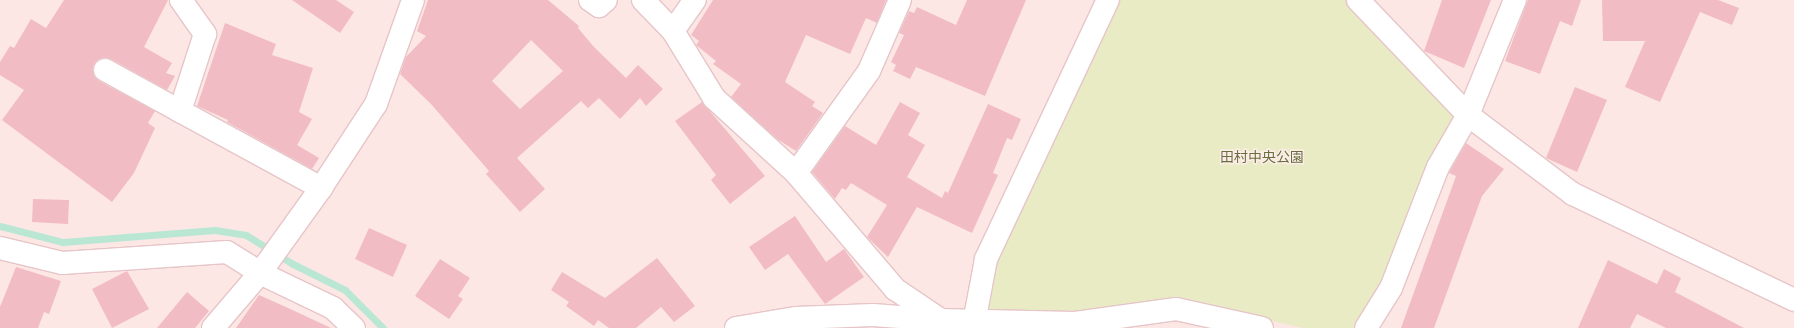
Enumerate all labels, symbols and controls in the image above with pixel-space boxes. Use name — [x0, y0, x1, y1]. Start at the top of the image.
park label: 田村中央公園 — [1220, 149, 1304, 165]

